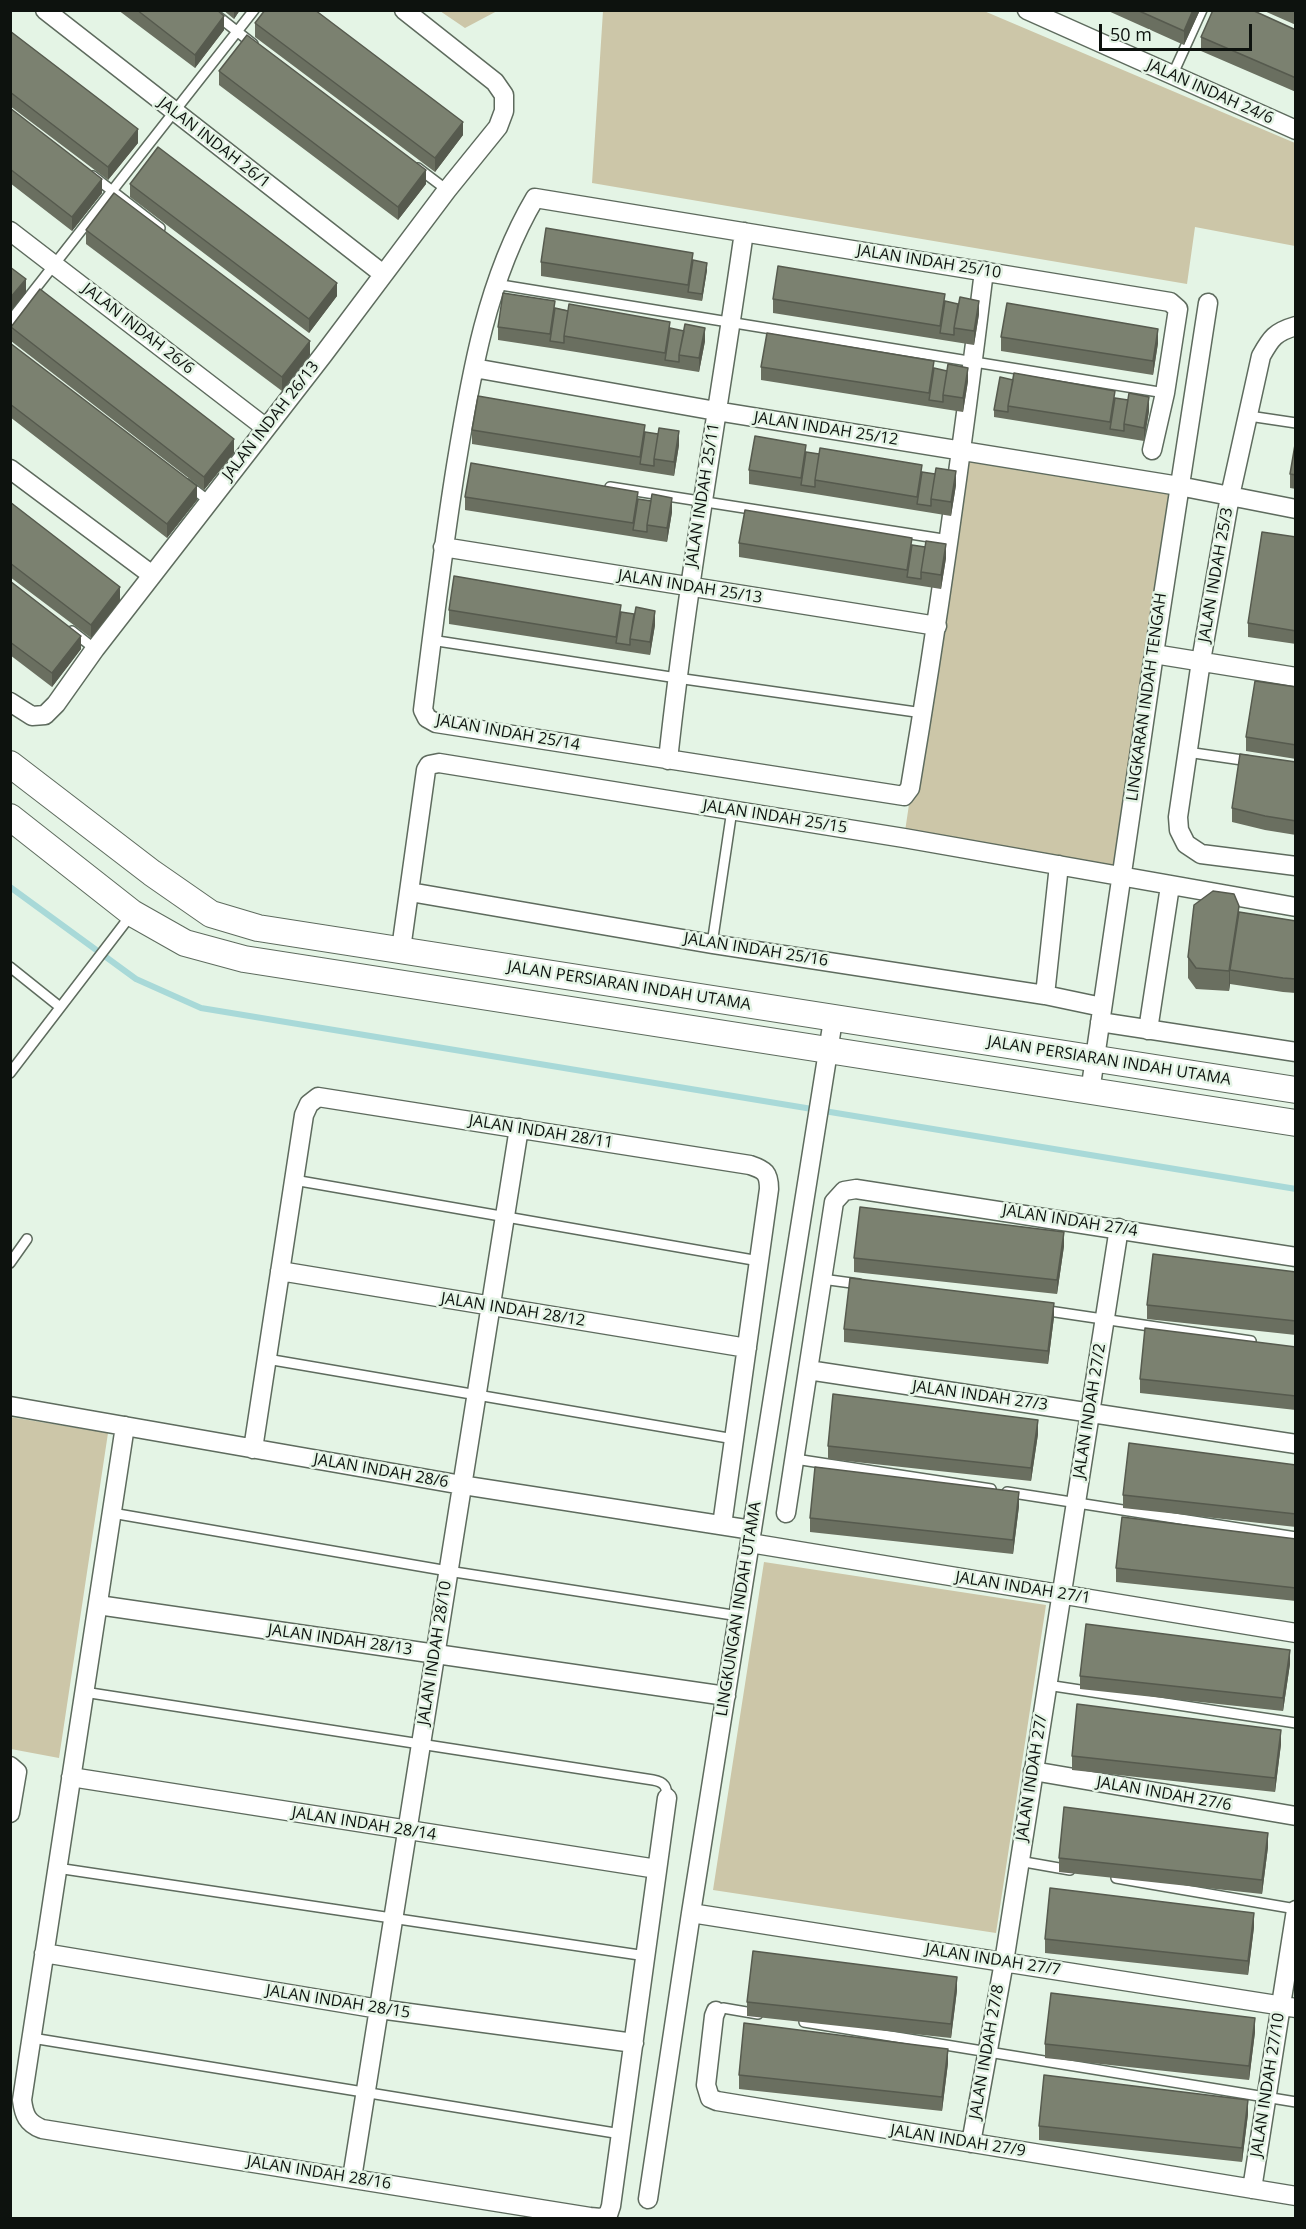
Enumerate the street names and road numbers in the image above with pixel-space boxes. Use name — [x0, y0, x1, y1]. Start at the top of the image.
street label: JALAN INDAH 24/6 — [1144, 55, 1276, 129]
street label: JALAN INDAH 26/1 — [154, 93, 274, 193]
street label: JALAN INDAH 25/10 — [856, 241, 1002, 283]
street label: JALAN INDAH 26/6 — [78, 279, 198, 379]
street label: JALAN INDAH 26/13 — [219, 358, 323, 484]
street label: JALAN INDAH 25/12 — [753, 408, 899, 450]
street label: JALAN INDAH 25/11 — [682, 422, 724, 568]
street label: JALAN INDAH 25/3 — [1195, 506, 1237, 644]
street label: JALAN INDAH 25/13 — [617, 566, 763, 608]
street label: LINGKARAN INDAH TENGAH — [1123, 592, 1171, 802]
street label: JALAN INDAH 25/14 — [435, 711, 581, 755]
street label: JALAN INDAH 25/15 — [702, 796, 848, 838]
street label: JALAN INDAH 25/16 — [683, 929, 829, 971]
street label: JALAN PERSIARAN INDAH UTAMA — [506, 957, 752, 1015]
street label: JALAN PERSIARAN INDAH UTAMA — [986, 1032, 1232, 1090]
street label: JALAN INDAH 28/11 — [468, 1111, 614, 1153]
street label: JALAN INDAH 27/4 — [1001, 1201, 1139, 1241]
street label: JALAN INDAH 28/12 — [440, 1289, 586, 1331]
street label: JALAN INDAH 27/2 — [1070, 1342, 1110, 1480]
street label: JALAN INDAH 27/3 — [911, 1377, 1049, 1415]
street label: JALAN INDAH 28/6 — [312, 1450, 450, 1492]
street label: LINGKUNGAN INDAH UTAMA — [713, 1500, 765, 1718]
street label: JALAN INDAH 27/1 — [954, 1568, 1092, 1608]
street label: JALAN INDAH 28/10 — [414, 1580, 456, 1726]
street label: JALAN INDAH 28/13 — [267, 1620, 413, 1660]
street label: JALAN INDAH 27/ — [1013, 1714, 1051, 1842]
street label: JALAN INDAH 27/6 — [1095, 1773, 1233, 1815]
street label: JALAN INDAH 28/14 — [291, 1803, 437, 1845]
street label: JALAN INDAH 27/7 — [924, 1940, 1062, 1980]
street label: JALAN INDAH 28/15 — [265, 1981, 411, 2023]
street label: JALAN INDAH 27/8 — [966, 1983, 1008, 2121]
street label: JALAN INDAH 27/10 — [1247, 2012, 1289, 2158]
street label: JALAN INDAH 27/9 — [889, 2121, 1027, 2161]
street label: JALAN INDAH 28/16 — [246, 2152, 392, 2194]

